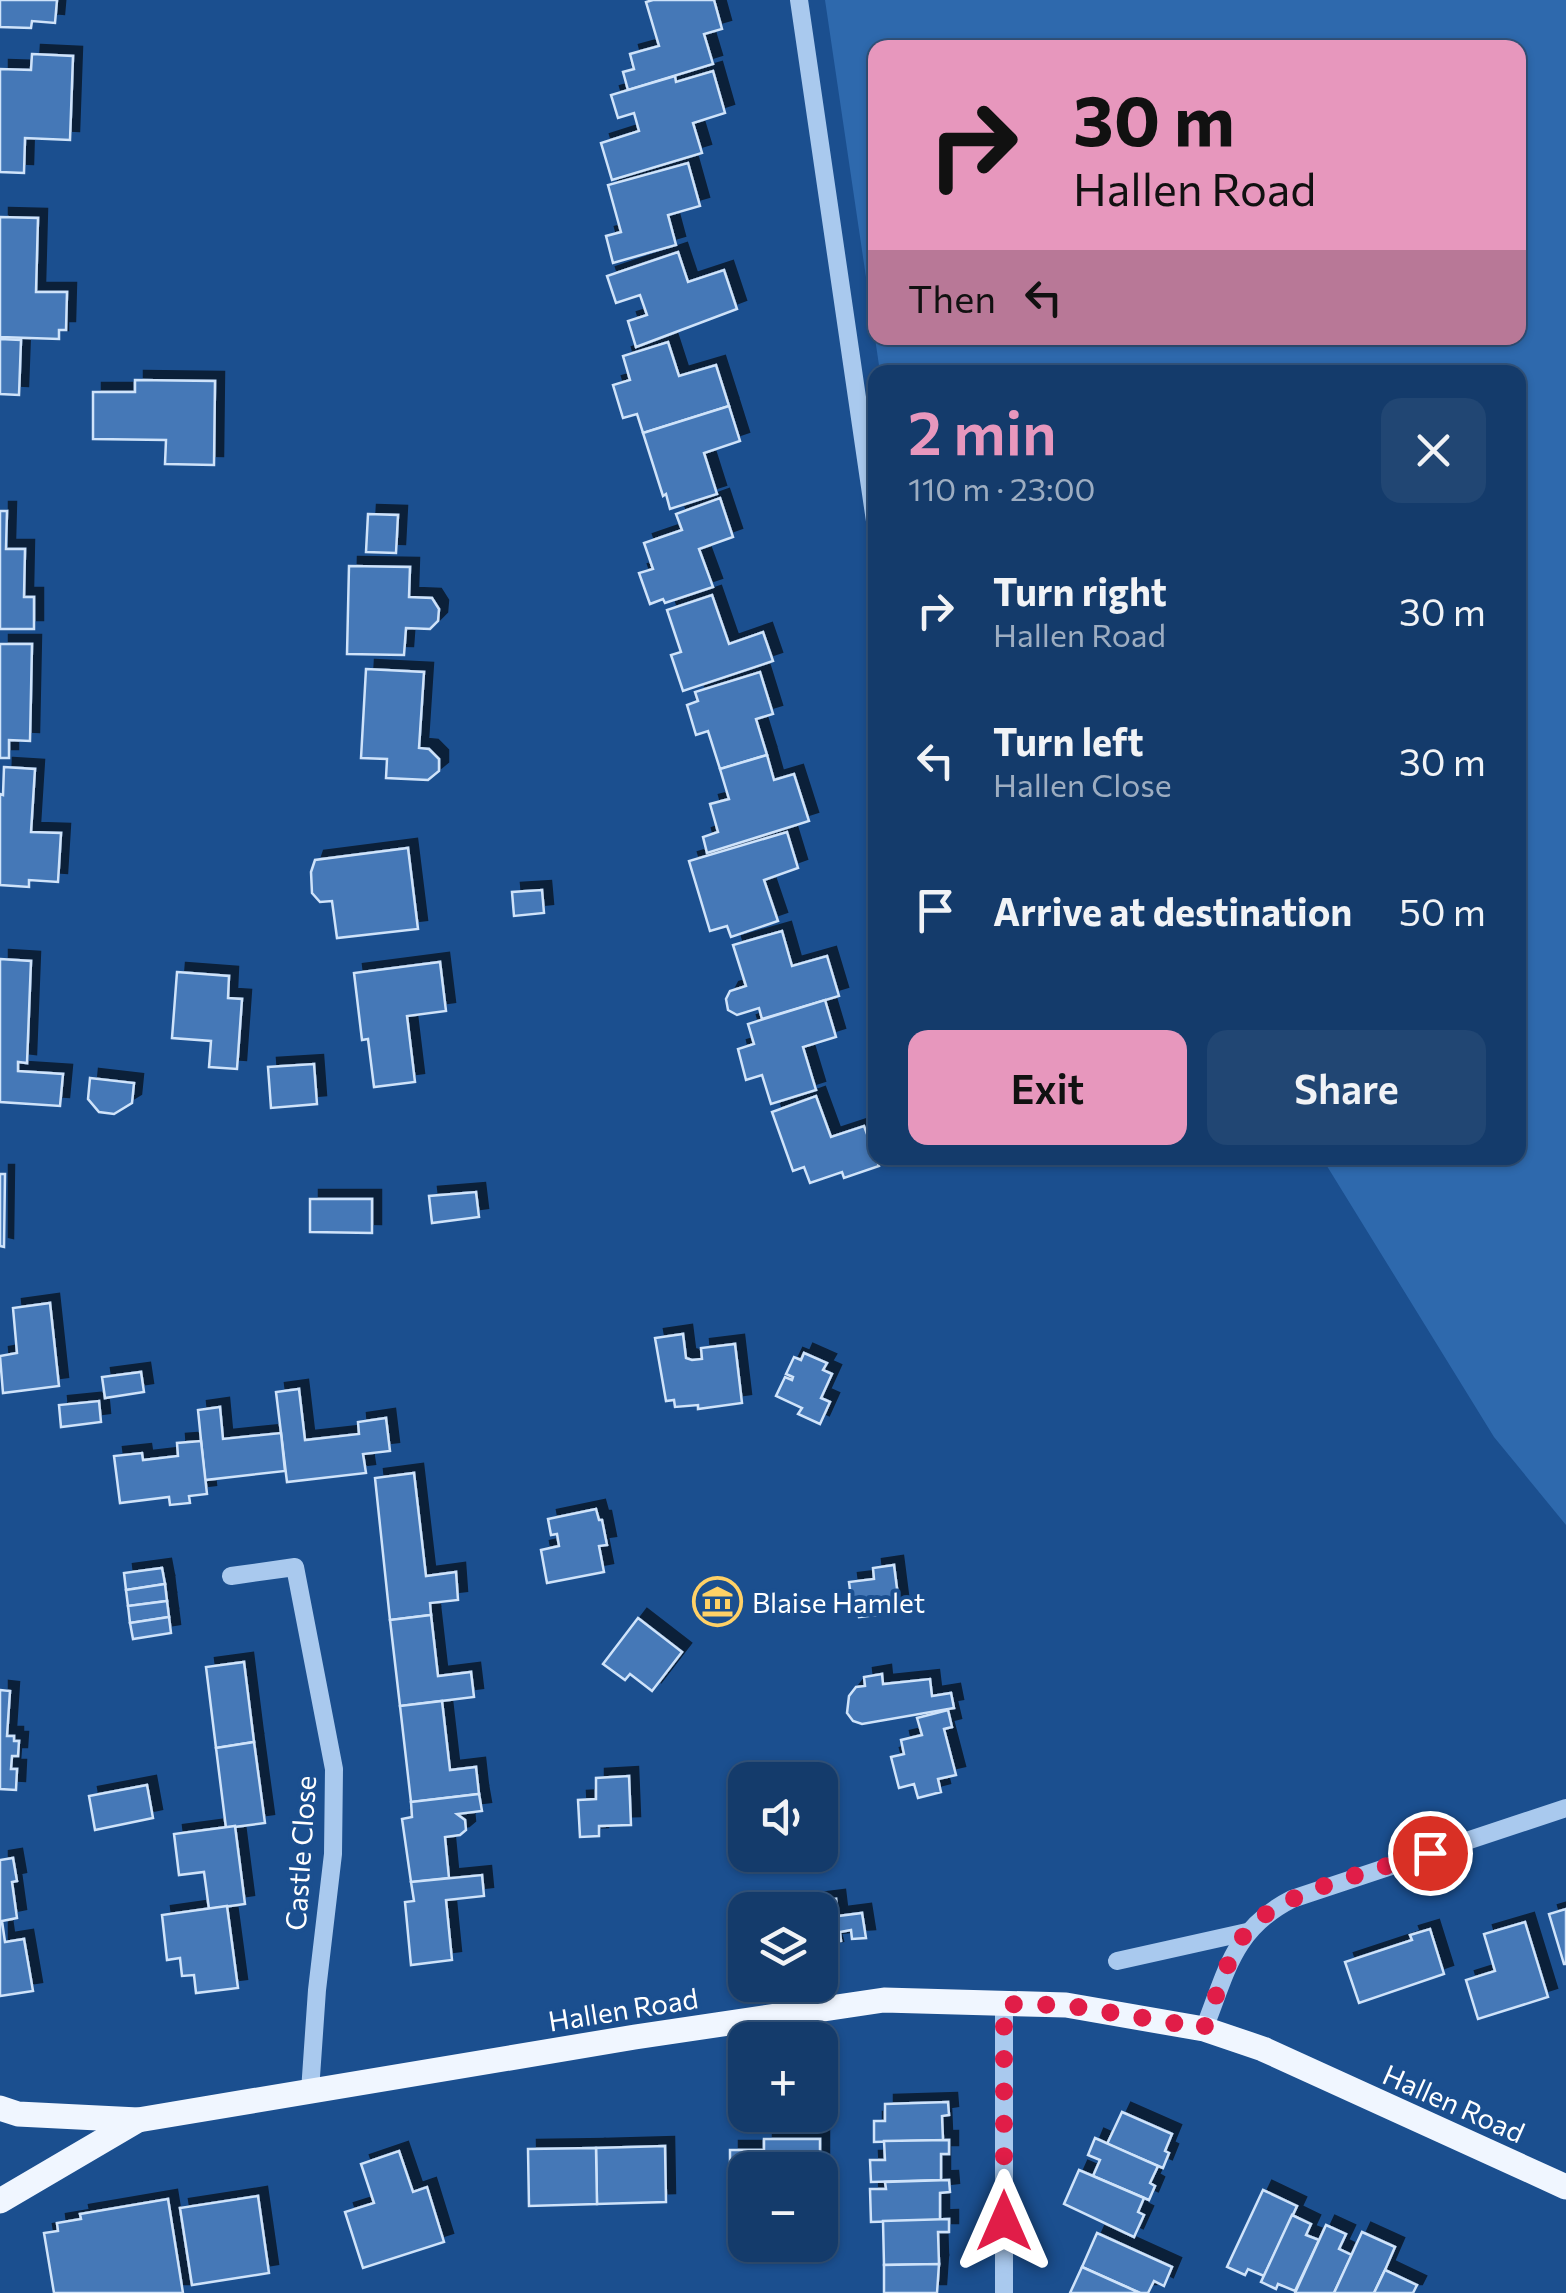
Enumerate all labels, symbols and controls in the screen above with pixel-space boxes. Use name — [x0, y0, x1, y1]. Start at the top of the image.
text: 30 m — [1073, 75, 1235, 160]
icon: right — [908, 80, 1038, 210]
text: Hallen Road — [1073, 160, 1316, 215]
icon: left — [1016, 270, 1071, 325]
text: Then — [908, 274, 996, 321]
text: 2 min — [908, 394, 1057, 467]
button: close — [1381, 398, 1486, 503]
text: 110 m · 23:00 — [908, 468, 1095, 508]
text: Turn right — [993, 567, 1167, 614]
icon: right — [908, 583, 963, 638]
text: 30 m — [1399, 587, 1486, 634]
text: Hallen Road — [993, 614, 1166, 654]
text: Turn left — [993, 717, 1144, 764]
icon: left — [908, 733, 963, 788]
text: 30 m — [1399, 737, 1486, 784]
text: Hallen Close — [993, 764, 1172, 804]
icon: arrive — [908, 883, 963, 938]
text: Arrive at destination — [993, 887, 1352, 934]
text: 50 m — [1399, 887, 1486, 934]
button: Exit — [908, 1030, 1187, 1145]
button: Share — [1207, 1030, 1486, 1145]
museum icon: Blaise Hamlet — [691, 1576, 743, 1628]
place label: Blaise Hamlet — [752, 1585, 925, 1619]
map controls — [728, 1762, 838, 2262]
button: sound — [728, 1762, 838, 1872]
street label: Castle Close — [278, 1774, 322, 1932]
pin — [1388, 1811, 1473, 1896]
icon: arrive — [1403, 1826, 1458, 1881]
button: layers — [728, 1892, 838, 2002]
street label: Hallen Road — [546, 1980, 700, 2038]
button: + — [728, 2022, 838, 2132]
street label: Hallen Road — [1378, 2057, 1530, 2149]
button: − — [728, 2152, 838, 2262]
position arrow — [952, 2169, 1056, 2273]

